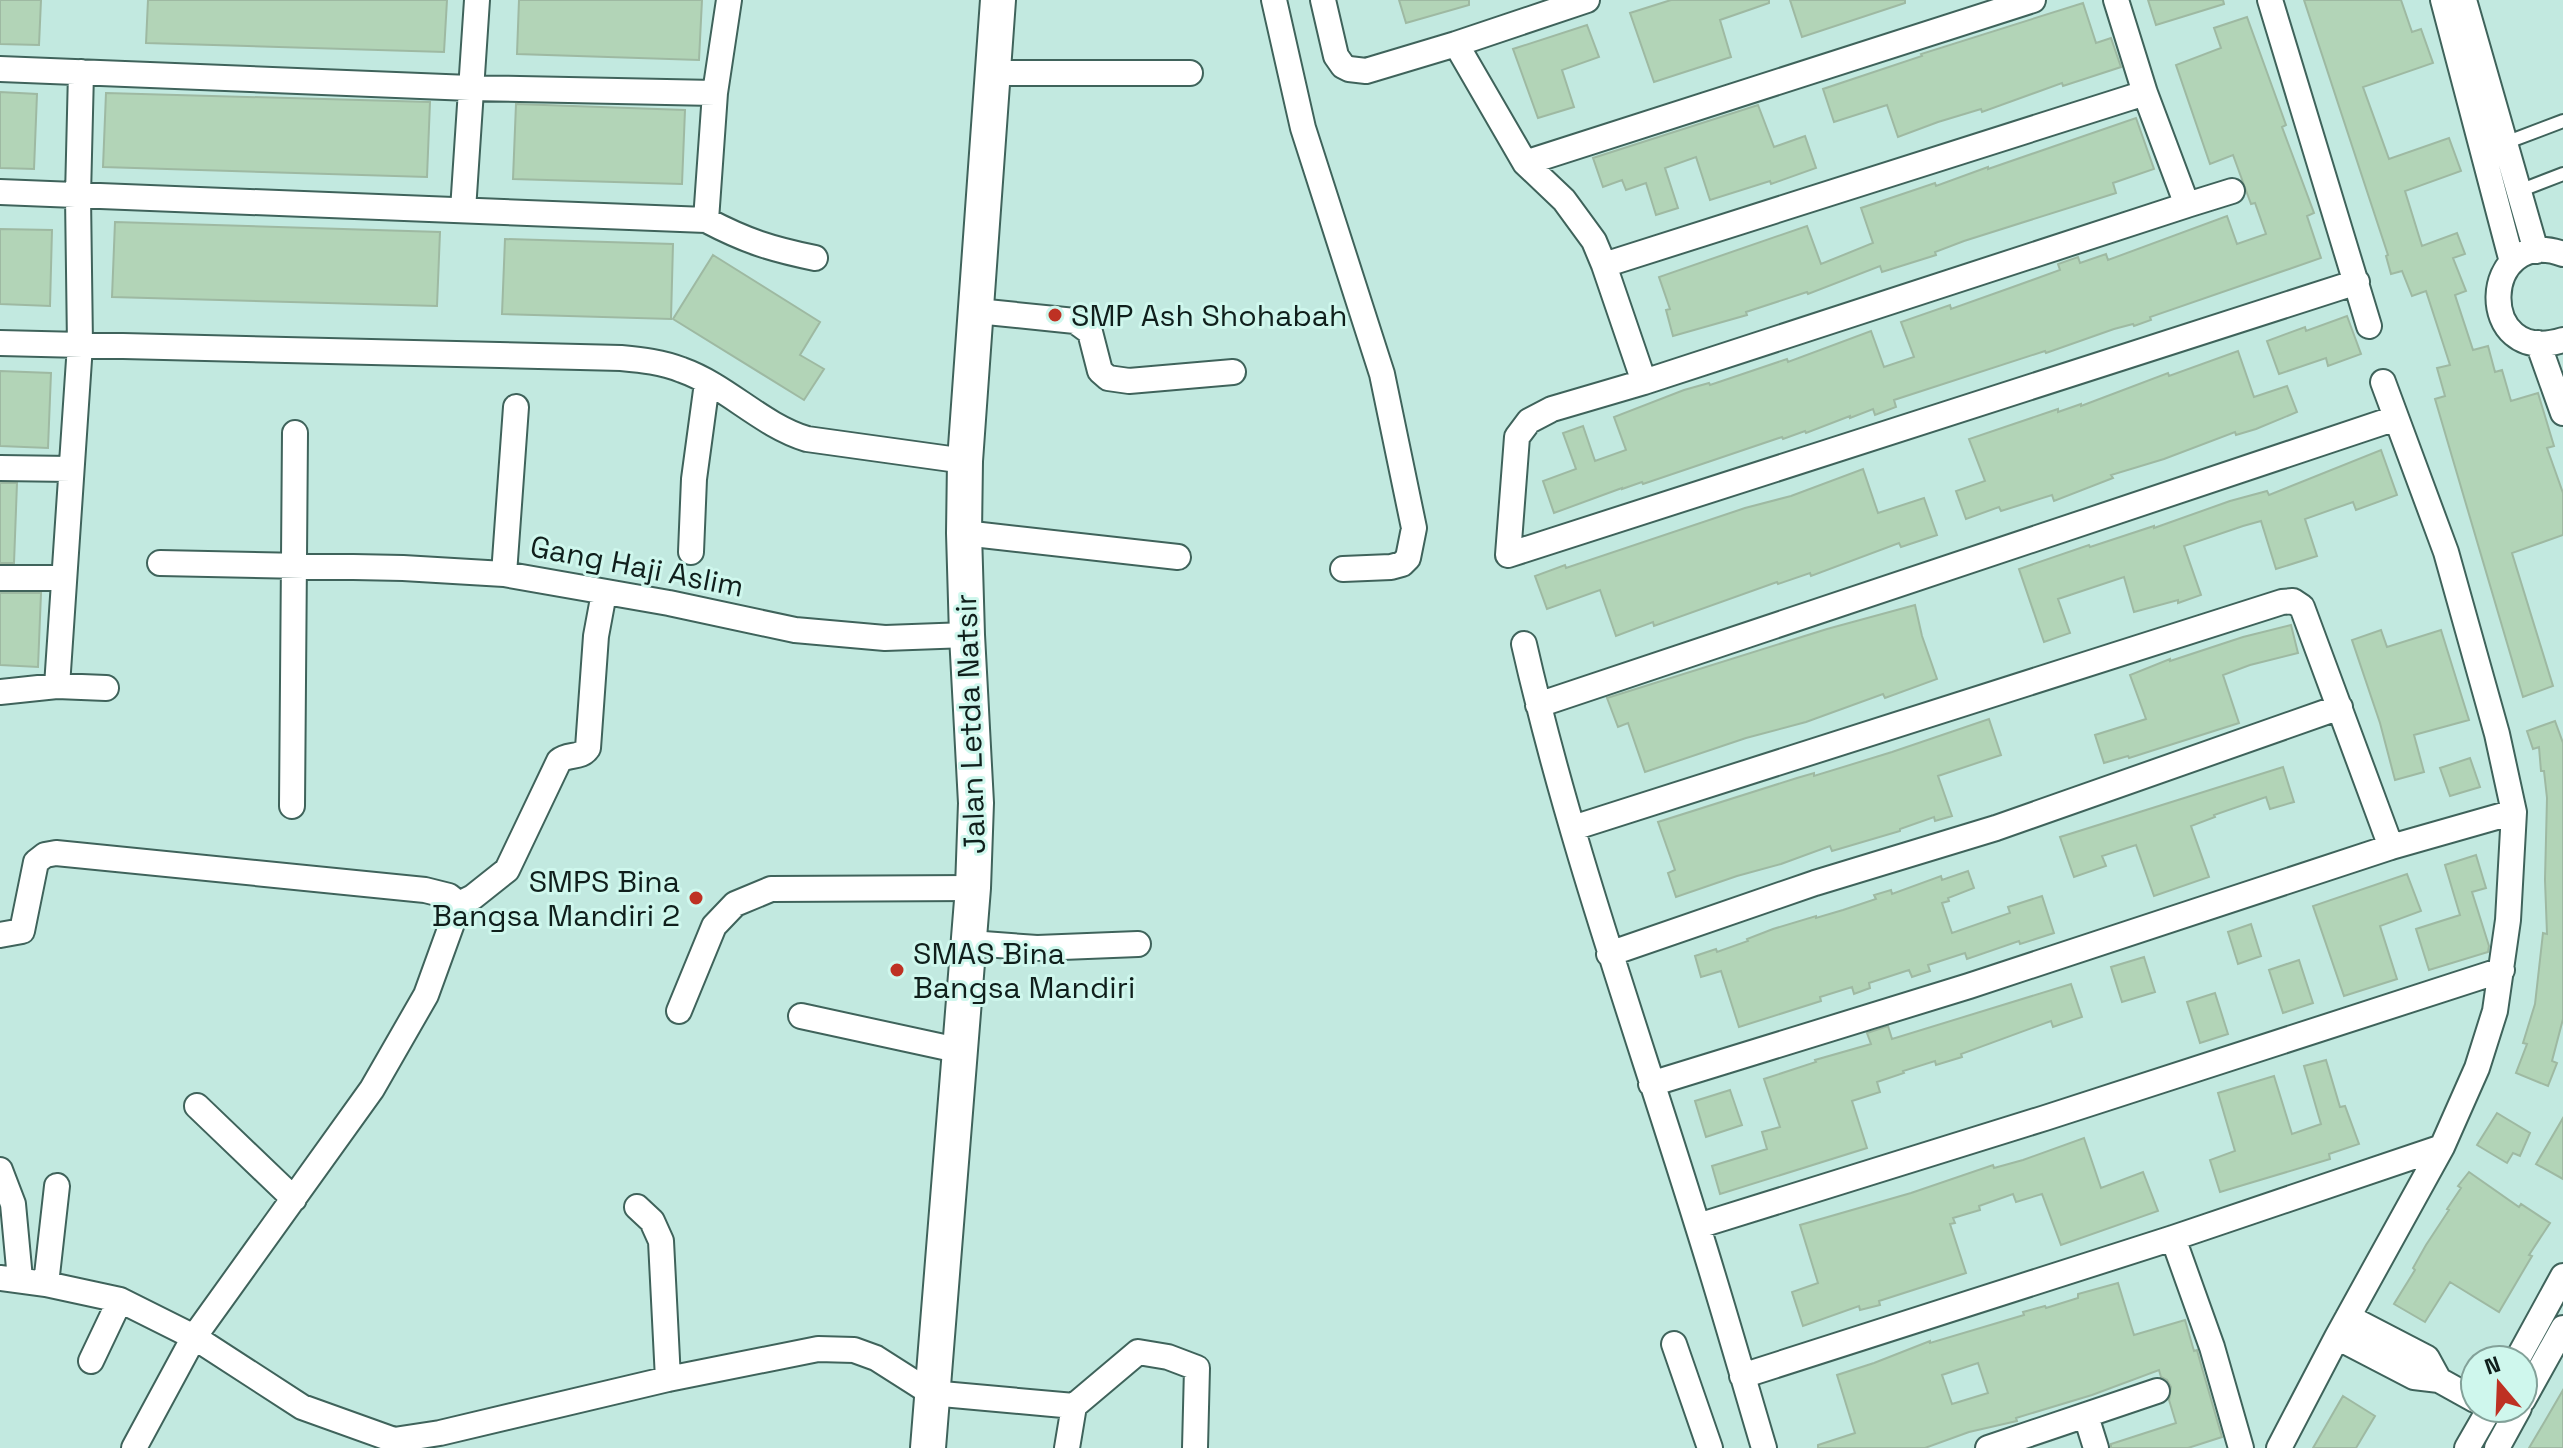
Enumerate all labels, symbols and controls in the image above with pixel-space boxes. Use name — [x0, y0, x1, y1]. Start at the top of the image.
place label: SMP Ash Shohabah — [1071, 296, 1347, 335]
marker: SMP Ash Shohabah — [1046, 306, 1064, 324]
street label: Gang Haji Aslim — [527, 526, 747, 606]
street label: Jalan Letda Natsir — [946, 593, 994, 855]
place label: SMPS Bina Bangsa Mandiri 2 — [432, 862, 680, 935]
marker: SMPS Bina Bangsa Mandiri 2 — [687, 889, 705, 907]
place label: SMAS Bina Bangsa Mandiri — [913, 934, 1135, 1007]
marker: SMAS Bina Bangsa Mandiri — [888, 961, 906, 979]
north arrow — [2459, 1344, 2539, 1424]
text: N — [2481, 1349, 2504, 1381]

